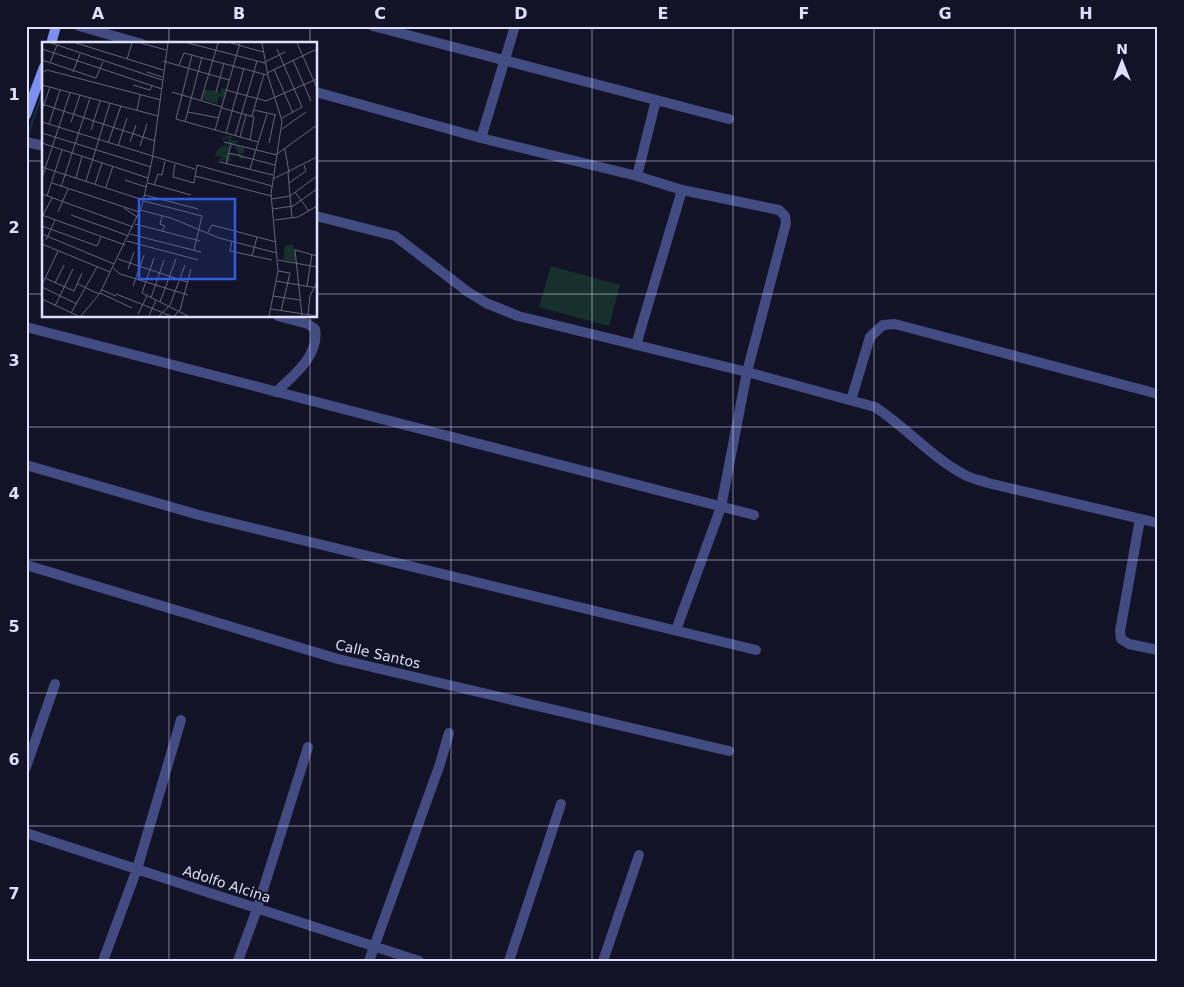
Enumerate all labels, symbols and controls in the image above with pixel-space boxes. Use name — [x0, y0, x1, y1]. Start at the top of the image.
text: A — [92, 4, 105, 23]
text: B — [233, 4, 245, 23]
text: C — [374, 4, 386, 23]
text: D — [514, 4, 528, 23]
text: E — [658, 4, 668, 23]
text: F — [799, 4, 809, 23]
text: G — [938, 4, 952, 23]
text: H — [1079, 4, 1093, 23]
north arrow — [1096, 38, 1146, 88]
text: N — [1116, 41, 1128, 57]
inset map — [42, 42, 318, 318]
text: 1 — [8, 85, 20, 104]
text: 2 — [8, 218, 20, 237]
text: 3 — [8, 351, 20, 370]
text: 4 — [8, 484, 20, 503]
text: 5 — [8, 617, 20, 636]
street label: Calle Santos — [334, 636, 422, 672]
text: 6 — [8, 750, 20, 769]
street label: Adolfo Alcina — [181, 862, 273, 906]
text: 7 — [8, 884, 20, 903]

